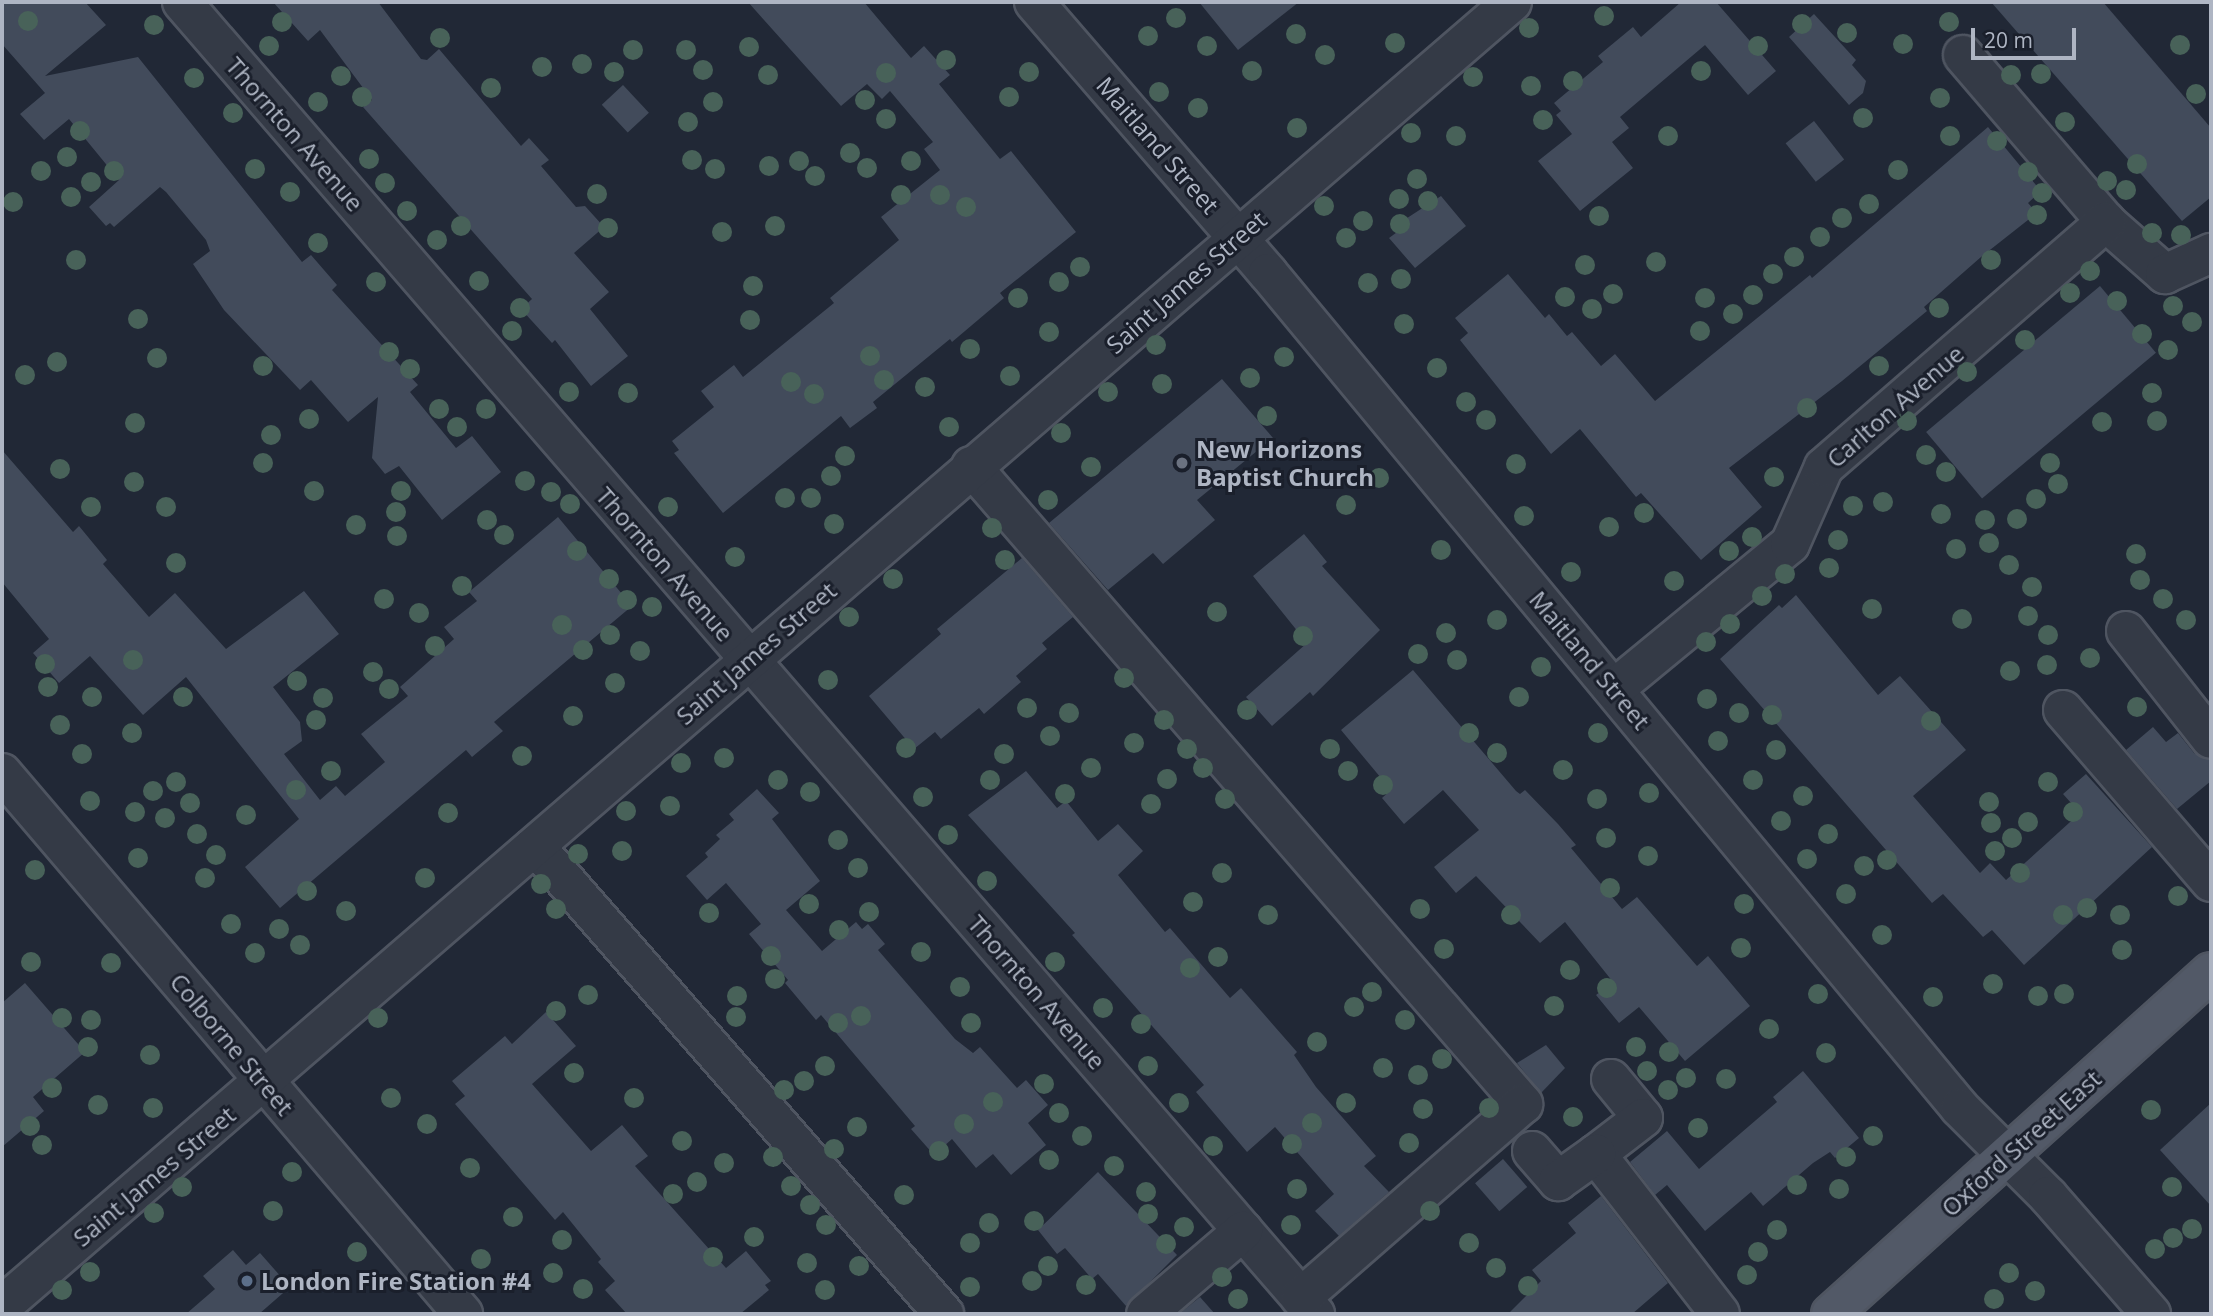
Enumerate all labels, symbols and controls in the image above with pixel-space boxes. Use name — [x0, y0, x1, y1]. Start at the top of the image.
scale bar — [1975, 14, 2080, 58]
text: 20 m — [1984, 26, 2033, 54]
street label: Thornton Avenue — [220, 51, 370, 217]
street label: Maitland Street — [1091, 71, 1225, 219]
street label: Saint James Street — [1100, 205, 1272, 359]
street label: Carlton Avenue — [1821, 339, 1969, 473]
place label: New Horizons Baptist Church — [1196, 435, 1374, 491]
marker: New Horizons Baptist Church — [1174, 455, 1190, 471]
street label: Thornton Avenue — [590, 481, 740, 647]
street label: Saint James Street — [670, 576, 842, 730]
street label: Maitland Street — [1524, 585, 1656, 735]
street label: Thornton Avenue — [962, 909, 1112, 1075]
street label: Colborne Street — [164, 967, 300, 1121]
street label: Oxford Street East — [1935, 1064, 2107, 1222]
street label: Saint James Street — [67, 1100, 241, 1252]
place label: London Fire Station #4 — [261, 1267, 531, 1295]
marker: London Fire Station #4 — [239, 1273, 255, 1289]

